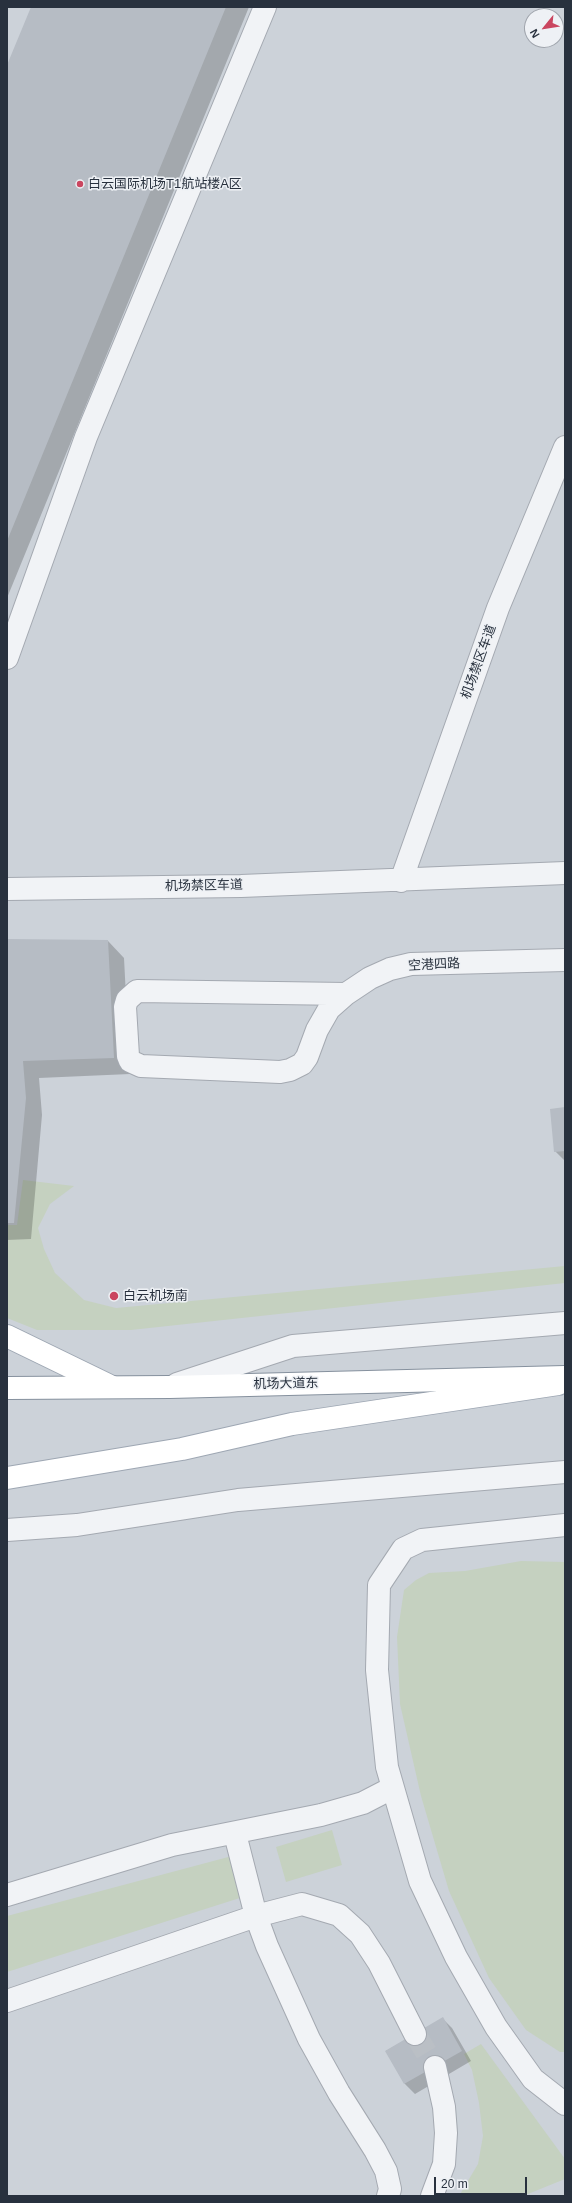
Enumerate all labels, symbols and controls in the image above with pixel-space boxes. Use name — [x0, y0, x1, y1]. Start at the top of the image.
north arrow — [524, 8, 564, 48]
text: N — [527, 27, 542, 40]
place label: 白云国际机场T1航站楼A区 — [88, 176, 242, 192]
marker: 白云国际机场T1航站楼A区 — [75, 179, 85, 189]
street label: 机场禁区车道 — [458, 623, 500, 701]
street label: 机场禁区车道 — [165, 878, 243, 894]
street label: 空港四路 — [408, 956, 460, 974]
place label: 白云机场南 — [123, 1288, 188, 1304]
marker: 白云机场南 — [108, 1290, 120, 1302]
street label: 机场大道东 — [253, 1376, 319, 1392]
scale bar — [436, 2169, 529, 2195]
text: 20 m — [441, 2177, 468, 2191]

